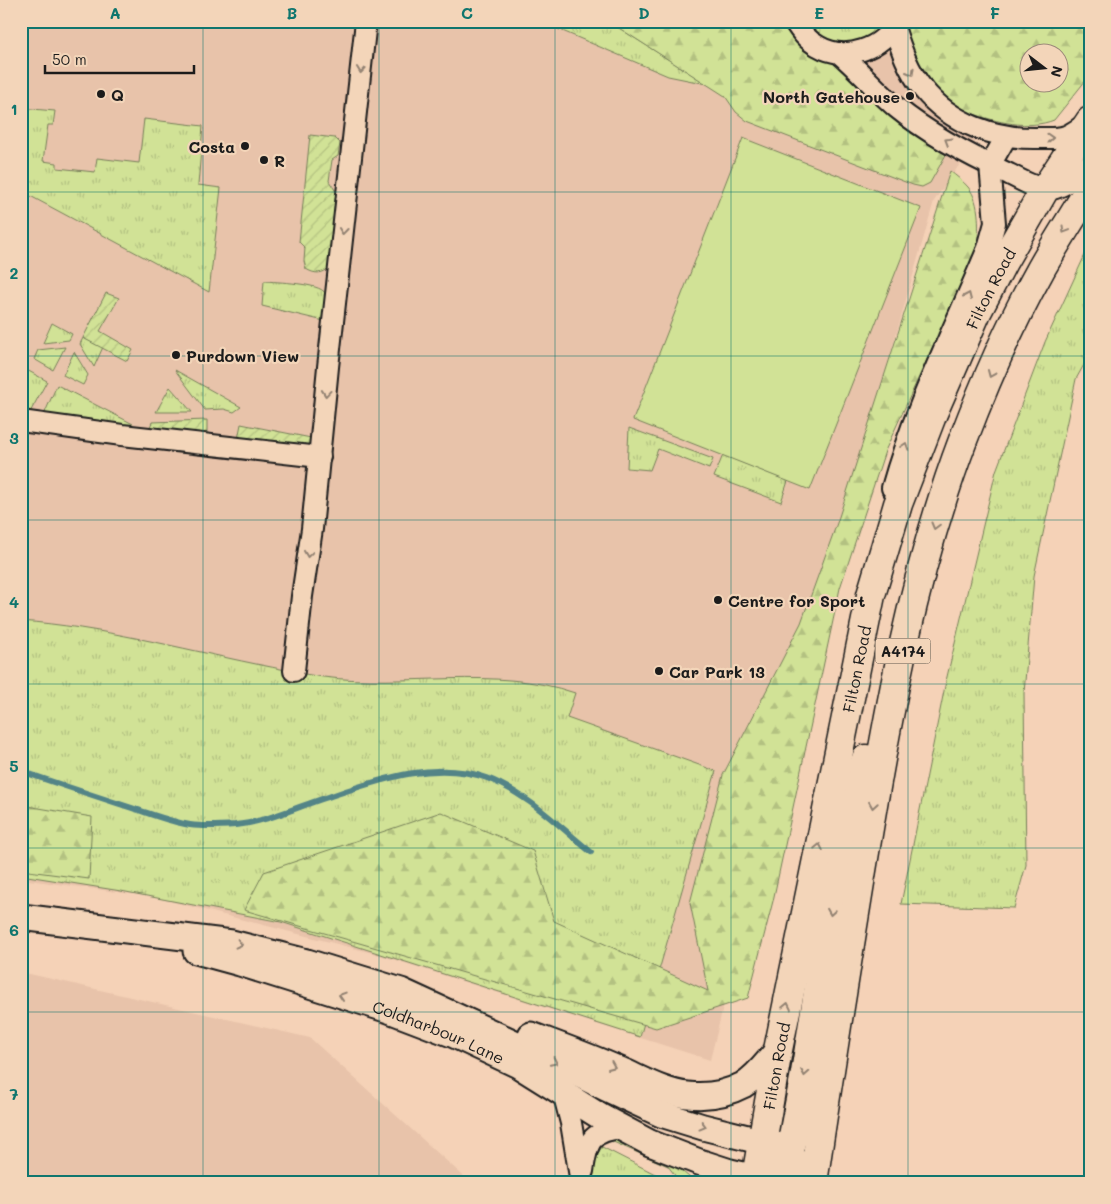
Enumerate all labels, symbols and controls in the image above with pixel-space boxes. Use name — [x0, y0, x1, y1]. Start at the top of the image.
text: A — [109, 2, 121, 23]
text: B — [287, 2, 297, 23]
text: C — [461, 2, 473, 23]
text: D — [638, 2, 650, 23]
text: E — [814, 2, 824, 23]
text: F — [990, 2, 1000, 23]
scale bar — [45, 42, 194, 74]
north arrow — [1018, 42, 1068, 92]
text: 50 m — [52, 49, 87, 69]
text: N — [1046, 64, 1068, 79]
one-way arrow — [356, 66, 367, 74]
one-way arrow — [905, 66, 915, 75]
place label: Q — [111, 84, 124, 105]
place label: North Gatehouse — [763, 86, 900, 107]
marker: Q — [95, 88, 107, 100]
marker: North Gatehouse — [904, 90, 916, 102]
text: 1 — [10, 98, 18, 119]
one-way arrow — [1046, 133, 1054, 143]
place label: Costa — [188, 136, 235, 157]
one-way arrow — [944, 138, 953, 148]
marker: Costa — [239, 140, 251, 152]
place label: R — [274, 150, 285, 171]
marker: R — [258, 154, 270, 166]
one-way arrow — [1061, 224, 1071, 233]
one-way arrow — [338, 227, 349, 235]
street label: Filton Road — [961, 244, 1020, 332]
text: 2 — [10, 262, 19, 283]
one-way arrow — [961, 292, 972, 301]
place label: Purdown View — [186, 345, 299, 366]
marker: Purdown View — [170, 349, 182, 361]
one-way arrow — [987, 369, 998, 378]
one-way arrow — [320, 389, 331, 397]
text: 3 — [9, 427, 19, 448]
one-way arrow — [899, 442, 909, 450]
one-way arrow — [930, 522, 941, 531]
one-way arrow — [304, 550, 314, 559]
place label: Centre for Sport — [728, 590, 865, 611]
text: 4 — [9, 591, 19, 612]
marker: Centre for Sport — [712, 594, 724, 606]
street label: Filton Road — [837, 623, 875, 714]
road number: A4174 — [876, 638, 930, 664]
place label: Car Park 13 — [669, 661, 765, 682]
marker: Car Park 13 — [653, 665, 665, 677]
text: 5 — [9, 755, 19, 776]
one-way arrow — [869, 800, 879, 809]
one-way arrow — [814, 842, 824, 851]
one-way arrow — [826, 908, 836, 917]
text: 6 — [9, 919, 19, 940]
one-way arrow — [234, 939, 242, 949]
one-way arrow — [339, 991, 347, 1001]
street label: Coldharbour Lane — [370, 995, 508, 1068]
one-way arrow — [781, 1002, 792, 1010]
street label: Filton Road — [757, 1020, 794, 1111]
one-way arrow — [549, 1056, 558, 1066]
one-way arrow — [607, 1060, 616, 1071]
one-way arrow — [801, 1068, 811, 1077]
text: 7 — [10, 1083, 19, 1104]
one-way arrow — [698, 1121, 706, 1131]

